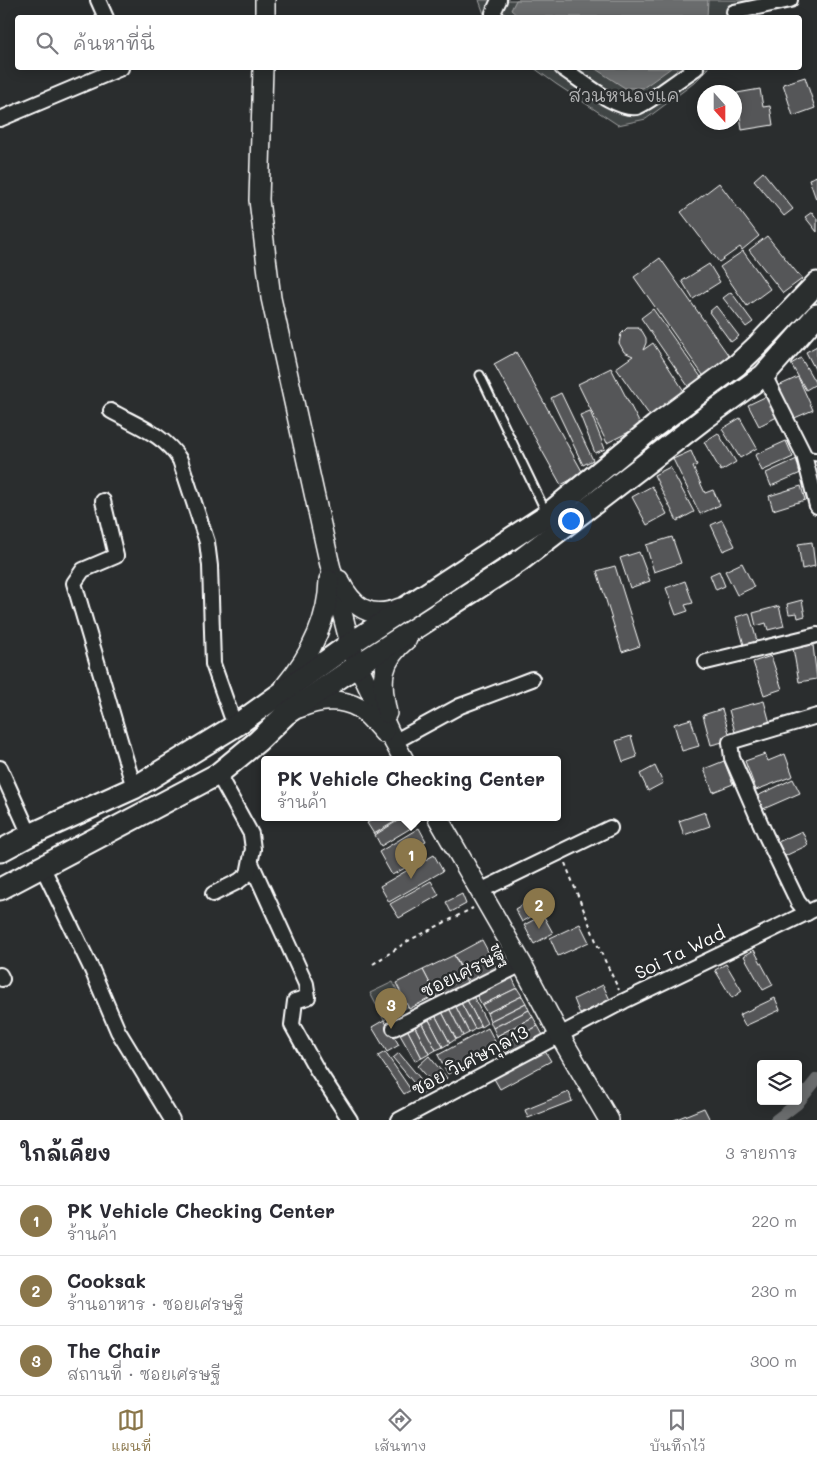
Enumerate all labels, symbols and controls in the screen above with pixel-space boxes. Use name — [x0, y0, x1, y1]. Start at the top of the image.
search box — [15, 15, 802, 70]
icon: search — [33, 29, 61, 57]
text: ค้นหาที่นี่ — [73, 30, 155, 55]
park label: สวนหนองแค — [568, 83, 680, 107]
north arrow — [697, 85, 742, 130]
your location — [558, 508, 584, 534]
popup — [261, 756, 561, 821]
text: PK Vehicle Checking Center — [277, 766, 545, 791]
text: ร้านค้า — [277, 791, 327, 812]
pin: 1 — [395, 838, 427, 879]
pin: 2 — [523, 888, 555, 929]
street label: Soi Ta Wad — [630, 920, 729, 984]
street label: ซอยเศรษฐี — [416, 941, 509, 1004]
pin: 3 — [375, 988, 407, 1029]
street label: ซอย วิเศษกุล13 — [407, 1019, 533, 1103]
map controls — [757, 1060, 802, 1105]
button: layers — [757, 1060, 802, 1105]
text: ใกล้เคียง — [20, 1139, 111, 1166]
text: 3 รายการ — [725, 1142, 797, 1163]
text: PK Vehicle Checking Center — [67, 1198, 335, 1223]
text: 1 — [32, 1210, 40, 1231]
text: 220 m — [751, 1210, 797, 1231]
text: ร้านค้า — [67, 1223, 117, 1244]
text: Cooksak — [67, 1268, 146, 1293]
text: 2 — [32, 1280, 40, 1301]
text: 230 m — [751, 1280, 797, 1301]
text: ร้านอาหาร · ซอยเศรษฐี — [67, 1293, 244, 1314]
text: The Chair — [67, 1338, 161, 1363]
text: 3 — [31, 1350, 41, 1371]
text: 300 m — [750, 1350, 797, 1371]
text: สถานที่ · ซอยเศรษฐี — [67, 1363, 221, 1384]
tab: แผนที่ — [112, 1406, 151, 1455]
tab: เส้นทาง — [374, 1406, 426, 1455]
tab: บันทึกไว้ — [649, 1406, 705, 1455]

